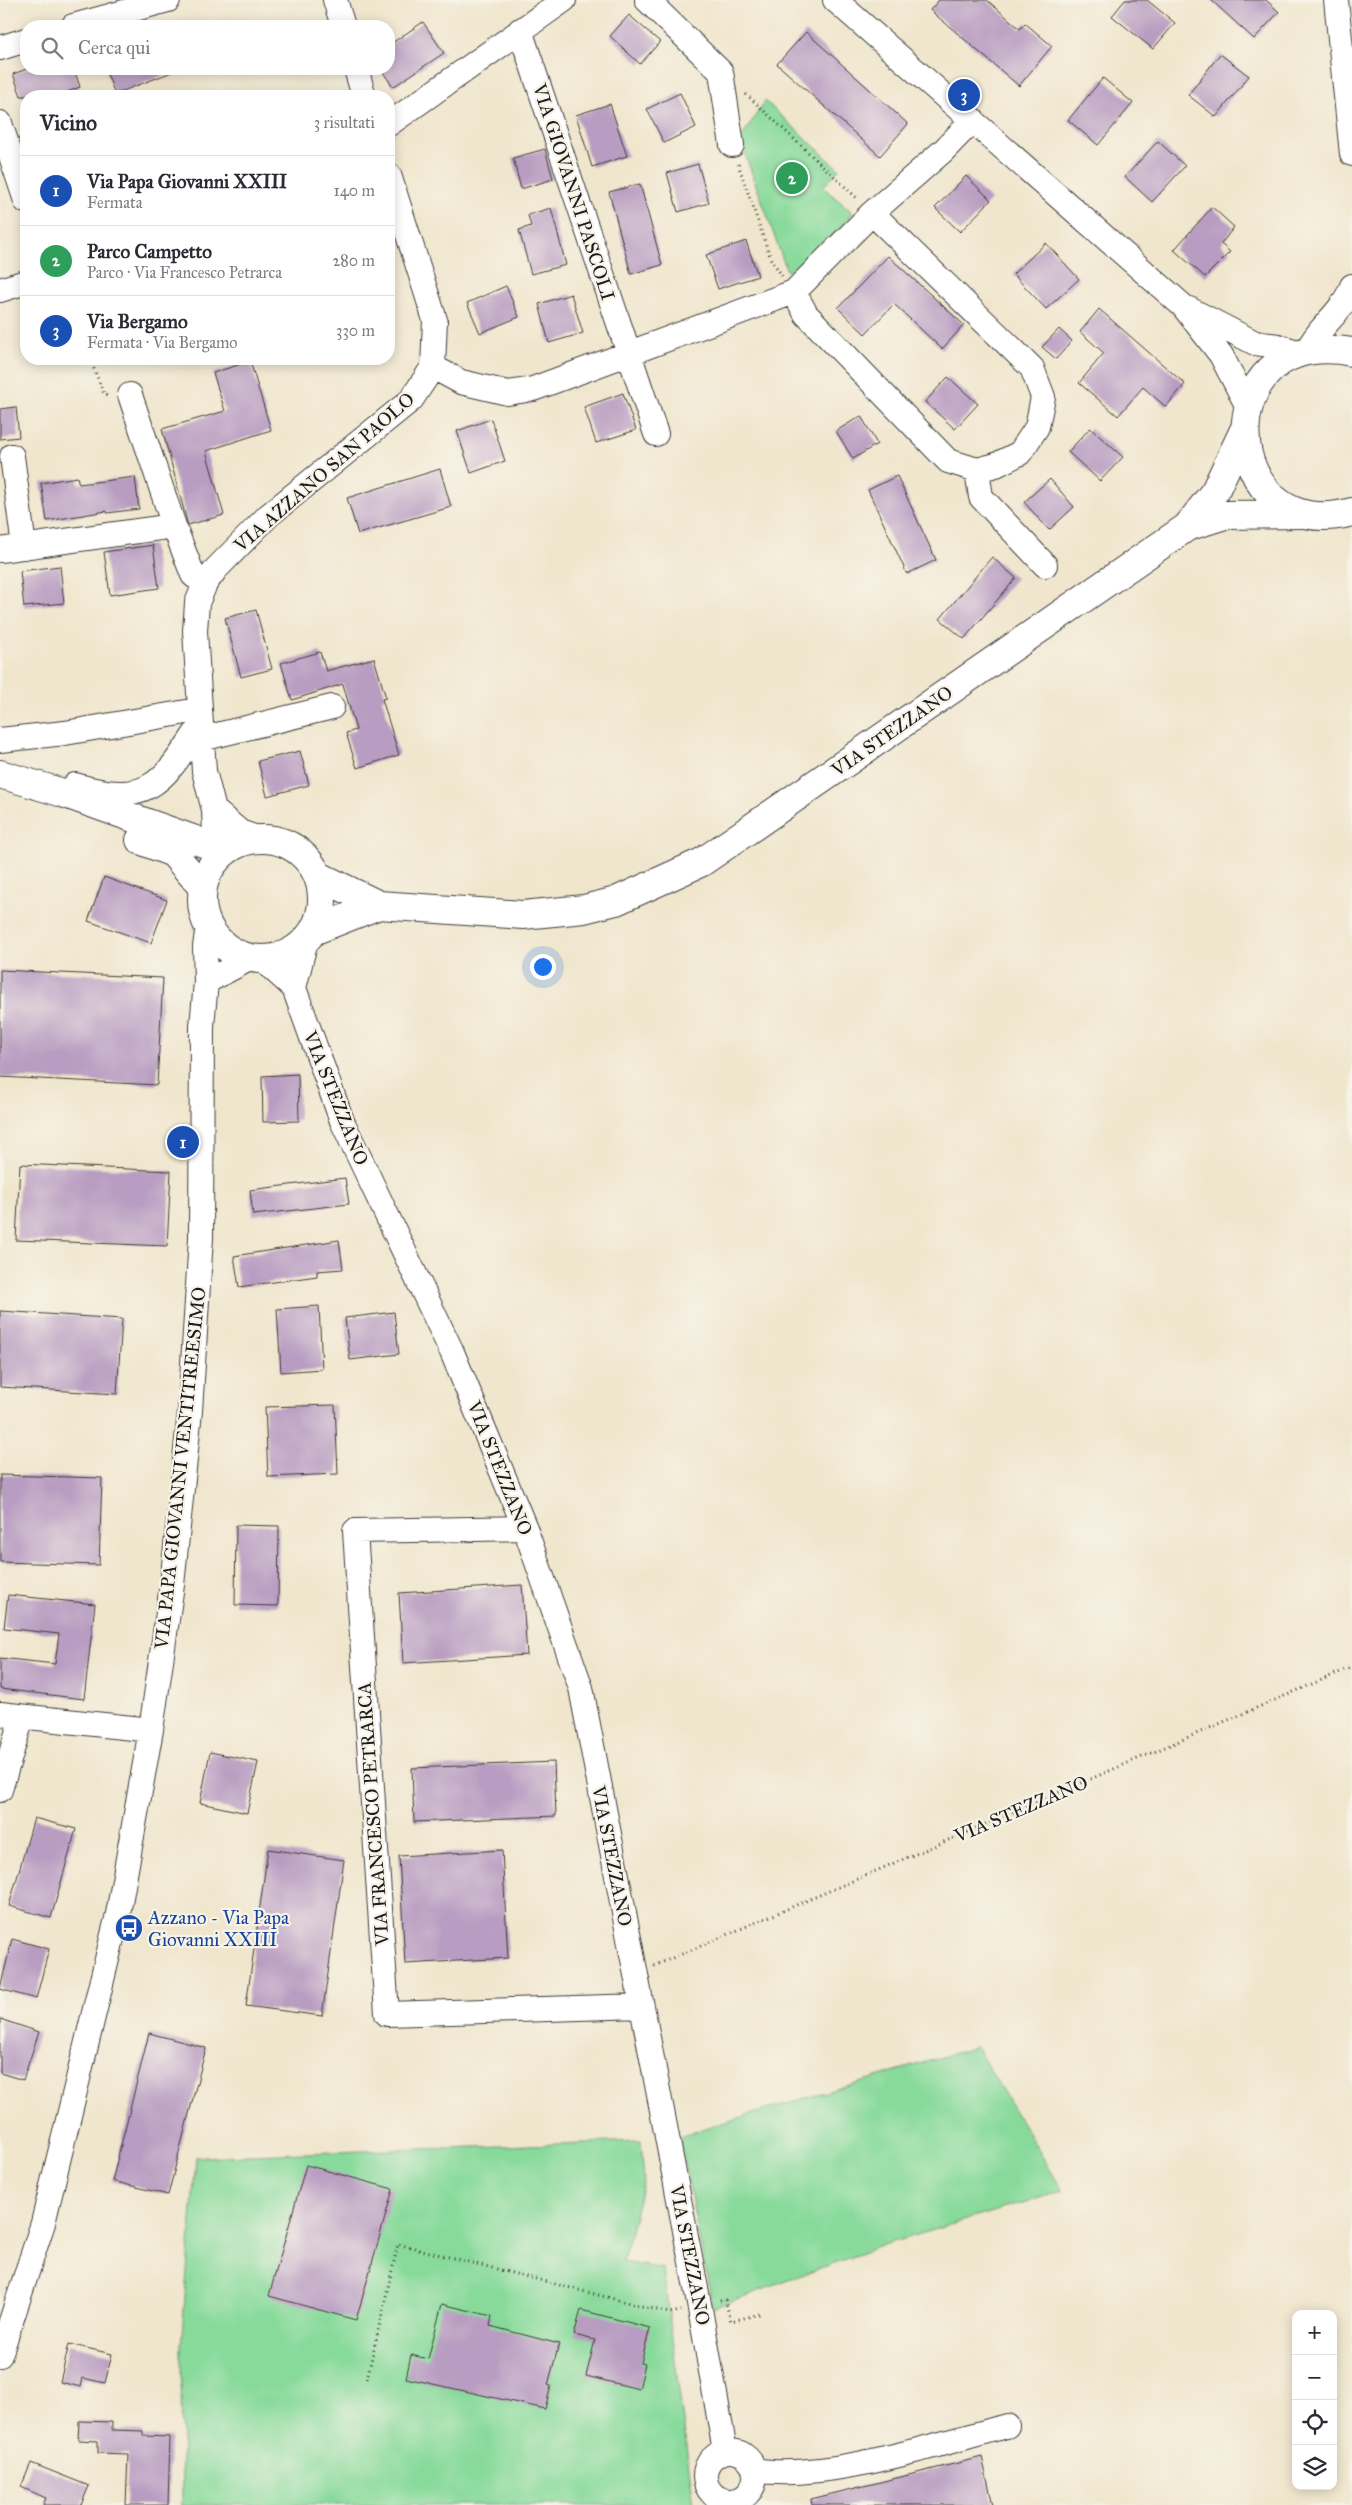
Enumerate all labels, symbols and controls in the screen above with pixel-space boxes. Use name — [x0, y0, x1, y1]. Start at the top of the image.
search box — [20, 20, 395, 75]
icon: search — [38, 34, 66, 62]
text: Cerca qui — [78, 36, 150, 59]
pin: 3 — [948, 76, 980, 114]
street label: VIA GIOVANNI PASCOLI — [528, 80, 620, 303]
text: Vicino — [40, 110, 97, 136]
text: 3 risultati — [314, 113, 375, 132]
pin: 2 — [776, 159, 808, 197]
text: Via Papa Giovanni XXIII — [87, 170, 287, 193]
text: 1 — [53, 181, 59, 200]
text: 140 m — [334, 181, 375, 200]
text: Fermata — [87, 193, 142, 212]
text: Parco Campetto — [87, 240, 212, 263]
text: 2 — [52, 251, 60, 270]
text: 280 m — [332, 251, 375, 270]
text: Parco · Via Francesco Petrarca — [87, 263, 282, 282]
text: Via Bergamo — [87, 310, 188, 333]
text: 3 — [53, 321, 59, 340]
text: 330 m — [336, 321, 375, 340]
text: Fermata · Via Bergamo — [87, 333, 238, 352]
street label: VIA AZZANO SAN PAOLO — [228, 387, 419, 557]
street label: VIA STEZZANO — [826, 681, 957, 782]
your location — [530, 954, 556, 980]
street label: VIA STEZZANO — [298, 1027, 373, 1168]
pin: 1 — [167, 1123, 199, 1161]
street label: VIA PAPA GIOVANNI VENTITREESIMO — [149, 1286, 210, 1651]
street label: VIA STEZZANO — [462, 1397, 537, 1538]
street label: VIA FRANCESCO PETRARCA — [352, 1681, 394, 1948]
street label: VIA STEZZANO — [950, 1771, 1091, 1848]
street label: VIA STEZZANO — [587, 1783, 637, 1928]
place label: Azzano - Via Papa Giovanni XXIII — [147, 1906, 290, 1951]
bus stop icon: Azzano - Via Papa Giovanni XXIII — [114, 1913, 144, 1943]
street label: VIA STEZZANO — [665, 2182, 715, 2327]
map controls — [1292, 2310, 1337, 2490]
button: + — [1292, 2310, 1337, 2355]
button: − — [1292, 2355, 1337, 2400]
button: locate — [1292, 2400, 1337, 2445]
button: layers — [1292, 2445, 1337, 2490]

